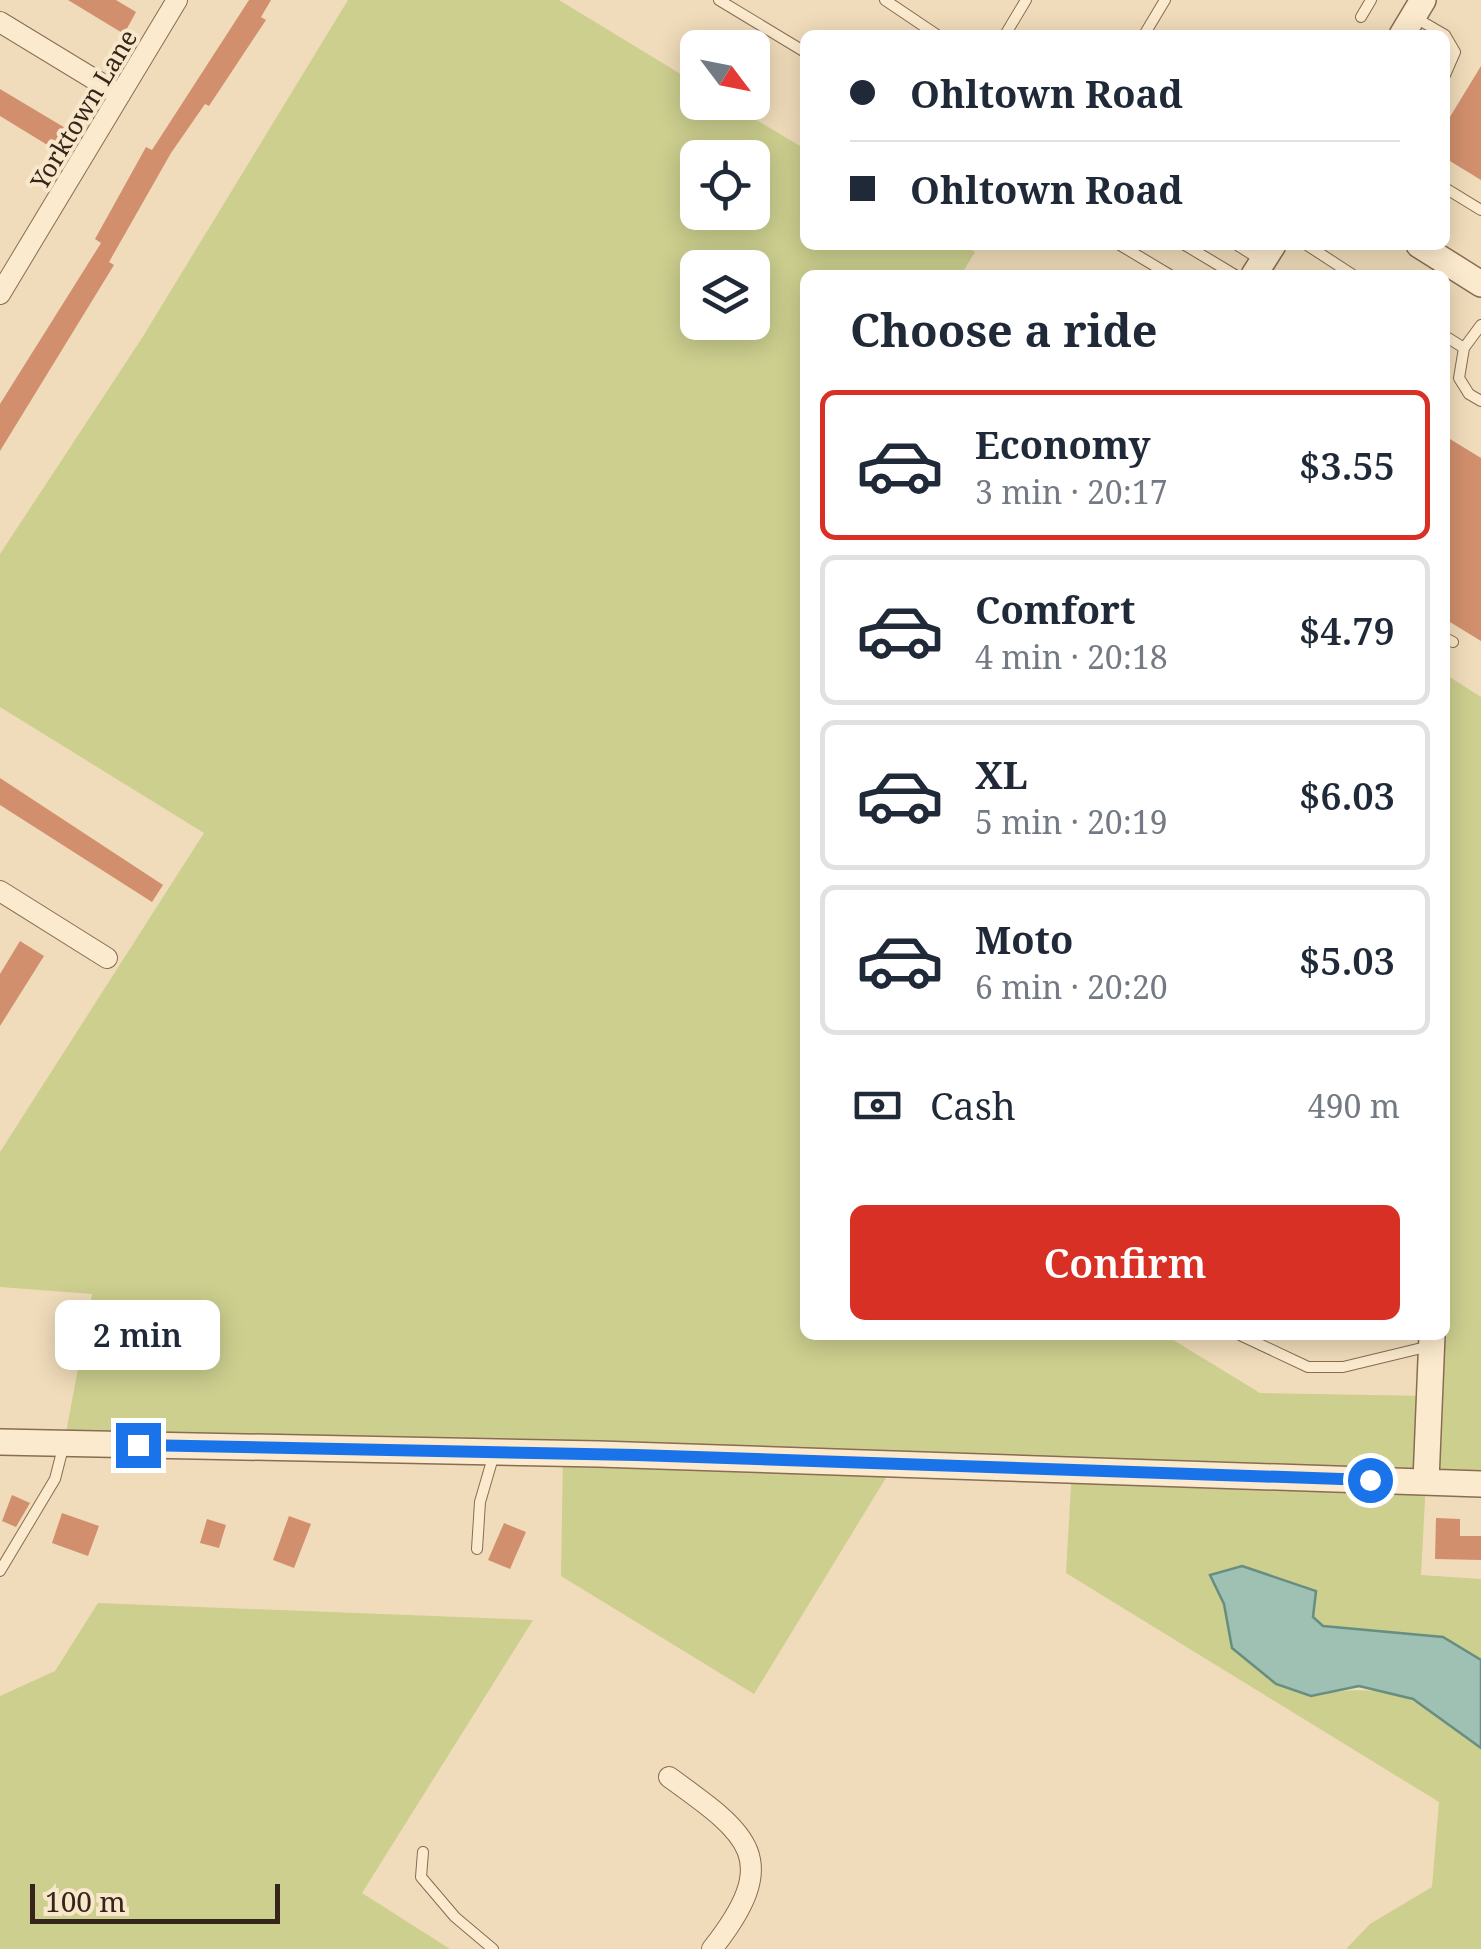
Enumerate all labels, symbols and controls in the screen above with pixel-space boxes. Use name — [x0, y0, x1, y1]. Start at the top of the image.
street label: Yorktown Lane — [21, 23, 144, 196]
north arrow — [680, 30, 770, 120]
map controls — [680, 30, 770, 340]
text: Ohltown Road — [910, 67, 1183, 119]
button: locate — [680, 140, 770, 230]
text: Ohltown Road — [910, 163, 1183, 215]
button: layers — [680, 250, 770, 340]
text: Choose a ride — [850, 299, 1158, 360]
text: Economy — [975, 418, 1151, 470]
icon: car — [855, 420, 945, 510]
text: $3.55 — [1299, 439, 1395, 491]
text: 3 min · 20:17 — [975, 470, 1168, 513]
text: Comfort — [975, 583, 1135, 635]
icon: car — [855, 585, 945, 675]
text: $4.79 — [1299, 604, 1395, 656]
text: 4 min · 20:18 — [975, 635, 1168, 678]
text: XL — [975, 748, 1028, 800]
icon: car — [855, 750, 945, 840]
text: $6.03 — [1299, 769, 1395, 821]
text: 5 min · 20:19 — [975, 800, 1168, 843]
text: Moto — [975, 913, 1073, 965]
icon: car — [855, 915, 945, 1005]
text: $5.03 — [1299, 934, 1395, 986]
text: 6 min · 20:20 — [975, 965, 1168, 1008]
icon: cash — [850, 1078, 905, 1133]
text: Cash — [930, 1079, 1016, 1131]
text: 490 m — [1308, 1084, 1400, 1127]
button: Confirm — [850, 1205, 1400, 1320]
callout: 2 min — [56, 1300, 220, 1370]
text: 2 min — [93, 1313, 182, 1356]
route end — [116, 1423, 161, 1468]
route start — [1348, 1458, 1393, 1503]
scale bar — [30, 1879, 280, 1924]
text: 100 m — [45, 1882, 126, 1920]

